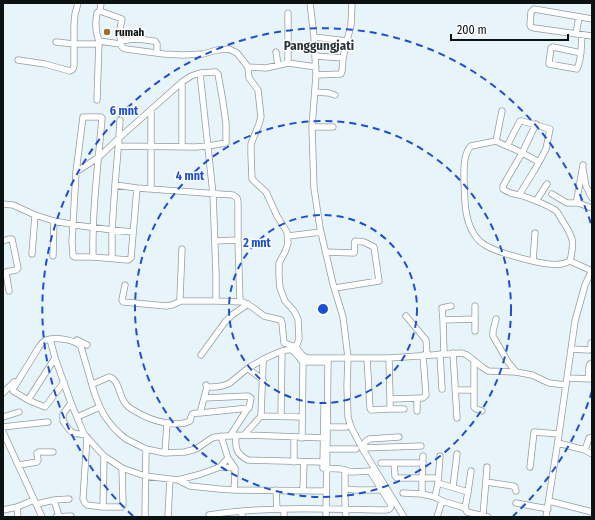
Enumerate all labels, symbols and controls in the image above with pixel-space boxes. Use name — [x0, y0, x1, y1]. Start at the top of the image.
scale bar — [451, 16, 568, 42]
text: 200 m — [457, 23, 487, 37]
place label: rumah — [115, 26, 145, 39]
marker: rumah — [102, 27, 112, 37]
district label: Panggungjati — [284, 38, 354, 53]
text: 6 mnt — [110, 104, 139, 118]
text: 4 mnt — [176, 169, 205, 183]
text: 2 mnt — [242, 236, 272, 250]
centre of rings — [316, 302, 330, 316]

